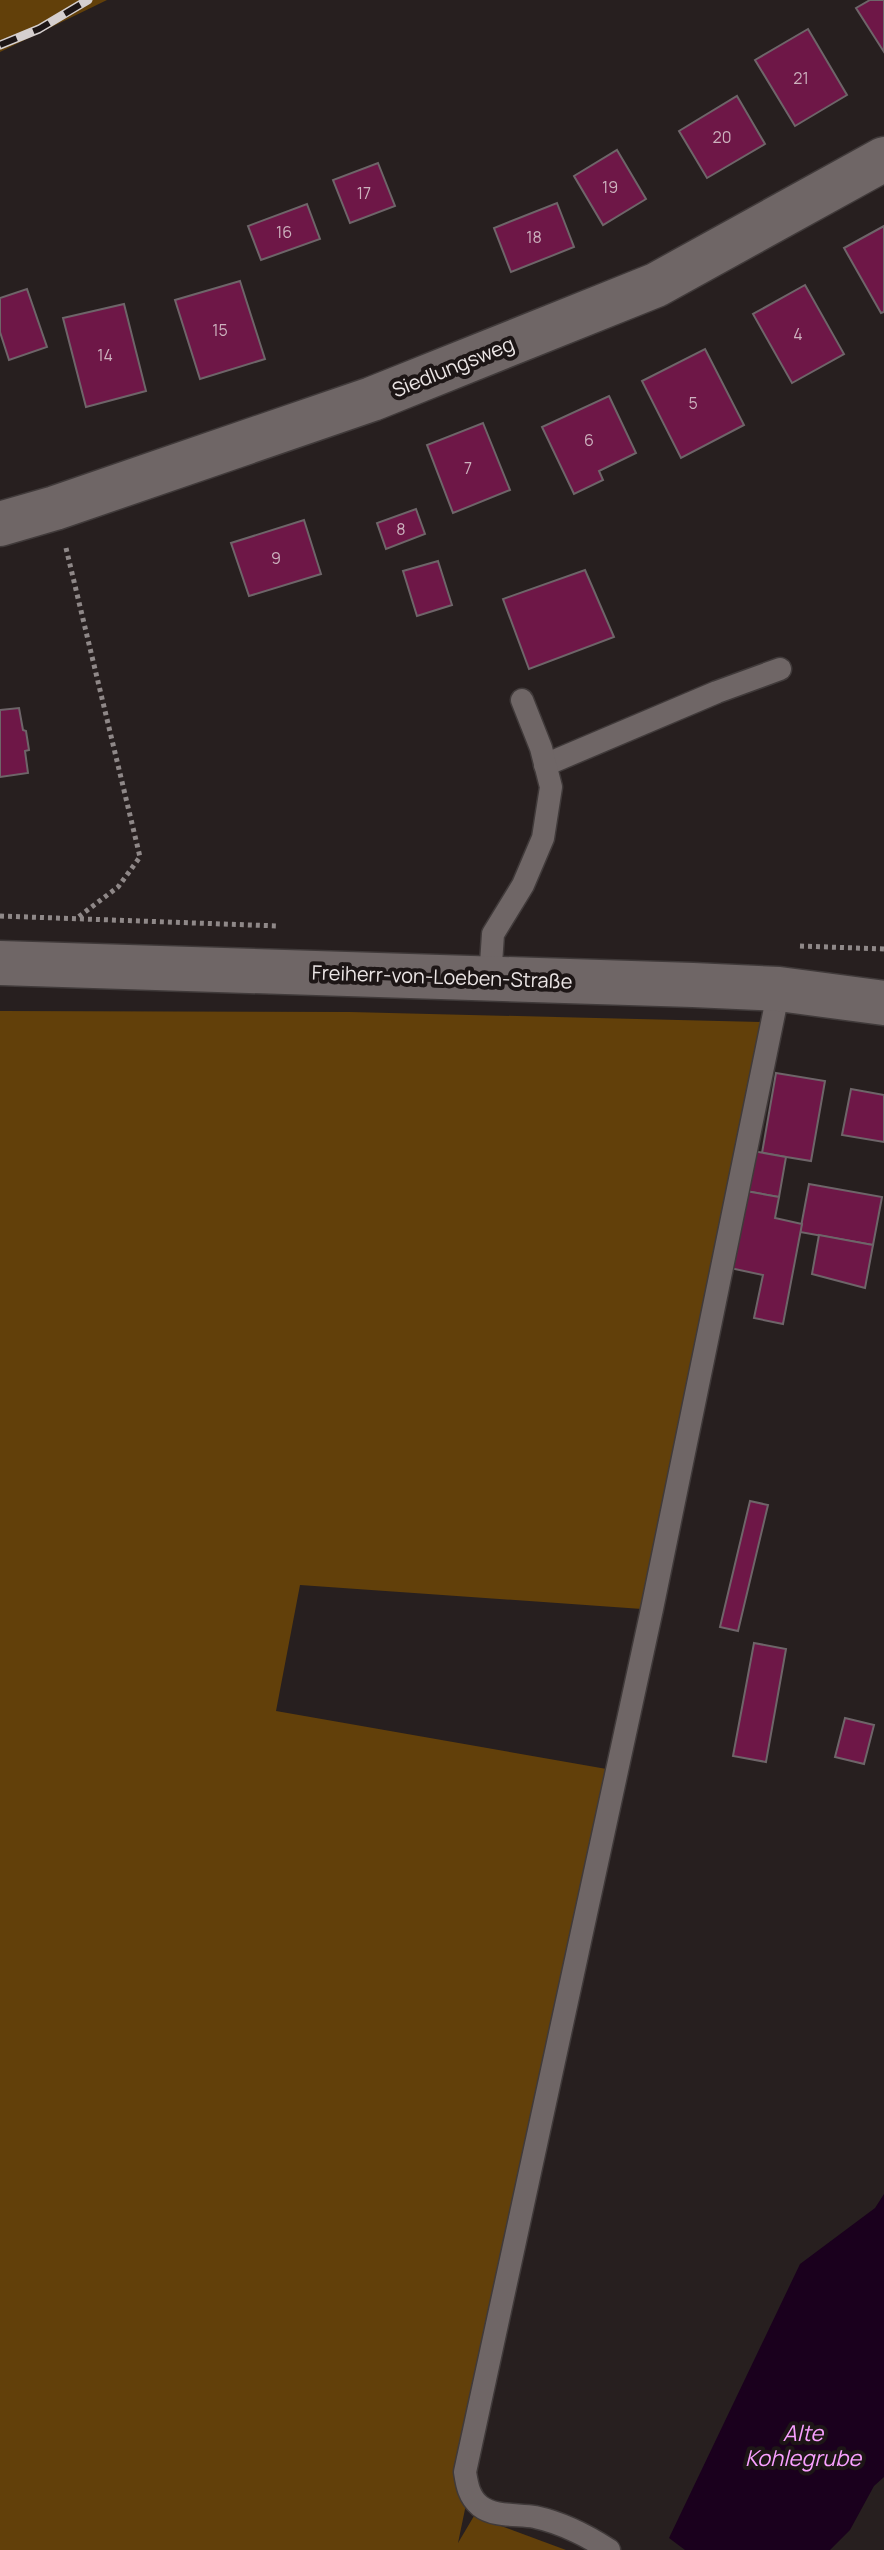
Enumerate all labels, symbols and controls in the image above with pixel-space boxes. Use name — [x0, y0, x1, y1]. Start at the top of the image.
house number: 21 — [793, 67, 809, 89]
house number: 20 — [713, 126, 731, 148]
house number: 19 — [602, 176, 618, 198]
house number: 17 — [357, 182, 371, 204]
house number: 16 — [276, 221, 292, 243]
house number: 18 — [526, 226, 542, 248]
house number: 15 — [212, 319, 228, 341]
house number: 4 — [793, 323, 803, 345]
street label: Siedlungsweg — [388, 330, 518, 403]
house number: 14 — [97, 344, 113, 366]
house number: 5 — [688, 392, 698, 414]
house number: 6 — [584, 429, 594, 451]
house number: 7 — [464, 457, 472, 479]
house number: 8 — [396, 518, 406, 540]
house number: 9 — [271, 547, 281, 569]
street label: Freiherr-von-Loeben-Straße — [311, 958, 573, 995]
water label: Alte Kohlegrube — [745, 2418, 862, 2473]

